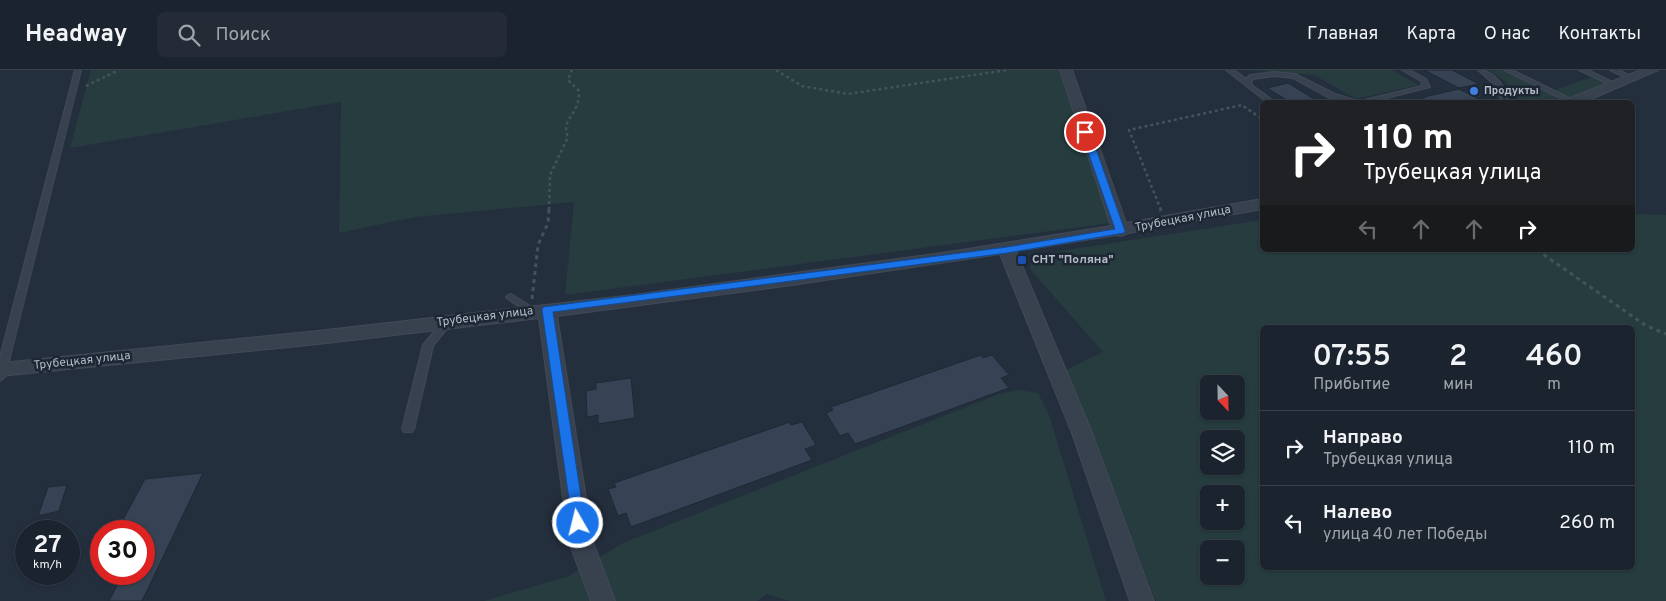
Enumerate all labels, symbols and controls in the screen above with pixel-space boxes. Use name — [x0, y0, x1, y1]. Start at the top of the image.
search box — [157, 12, 507, 57]
text: Headway — [25, 20, 127, 50]
icon: search — [175, 21, 203, 49]
text: Поиск — [215, 23, 271, 47]
text: Главная — [1307, 23, 1378, 46]
text: Карта — [1406, 23, 1456, 46]
text: О нас — [1484, 23, 1530, 46]
text: Контакты — [1558, 23, 1641, 46]
place label: Продукты — [1484, 84, 1539, 98]
marker: Продукты — [1468, 85, 1480, 97]
pin — [1064, 111, 1106, 153]
text: 110 m — [1363, 117, 1453, 161]
icon: arrive — [1071, 118, 1099, 146]
icon: right — [1280, 120, 1345, 185]
text: Трубецкая улица — [1363, 160, 1541, 187]
street label: Трубецкая улица — [1134, 202, 1232, 236]
icon: left — [1354, 215, 1382, 243]
icon: ahead — [1407, 215, 1435, 243]
icon: ahead — [1460, 215, 1488, 243]
icon: right — [1513, 215, 1541, 243]
place label: СНТ "Поляна" — [1032, 252, 1113, 268]
marker: СНТ "Поляна" — [1016, 254, 1028, 266]
street label: Трубецкая улица — [436, 303, 534, 331]
text: 07:55 — [1312, 339, 1391, 376]
text: 2 — [1449, 339, 1467, 376]
text: 460 — [1526, 339, 1583, 376]
street label: Трубецкая улица — [33, 348, 131, 374]
north arrow — [1200, 375, 1245, 420]
map controls — [1200, 375, 1245, 585]
text: Прибытие — [1313, 375, 1390, 395]
text: мин — [1443, 375, 1473, 395]
text: m — [1547, 375, 1561, 395]
text: Направо — [1323, 426, 1403, 450]
button: layers — [1200, 430, 1245, 475]
icon: right — [1280, 434, 1308, 462]
text: 110 m — [1568, 436, 1615, 460]
text: Трубецкая улица — [1323, 450, 1453, 470]
button: + — [1200, 485, 1245, 530]
position arrow — [551, 496, 603, 548]
text: Налево — [1323, 501, 1392, 525]
icon: left — [1280, 509, 1308, 537]
text: 260 m — [1559, 511, 1615, 535]
speed limit sign: 30 — [90, 520, 155, 585]
text: улица 40 лет Победы — [1323, 525, 1487, 545]
text: 27 — [33, 530, 62, 562]
button: − — [1200, 540, 1245, 585]
text: km/h — [33, 557, 62, 573]

